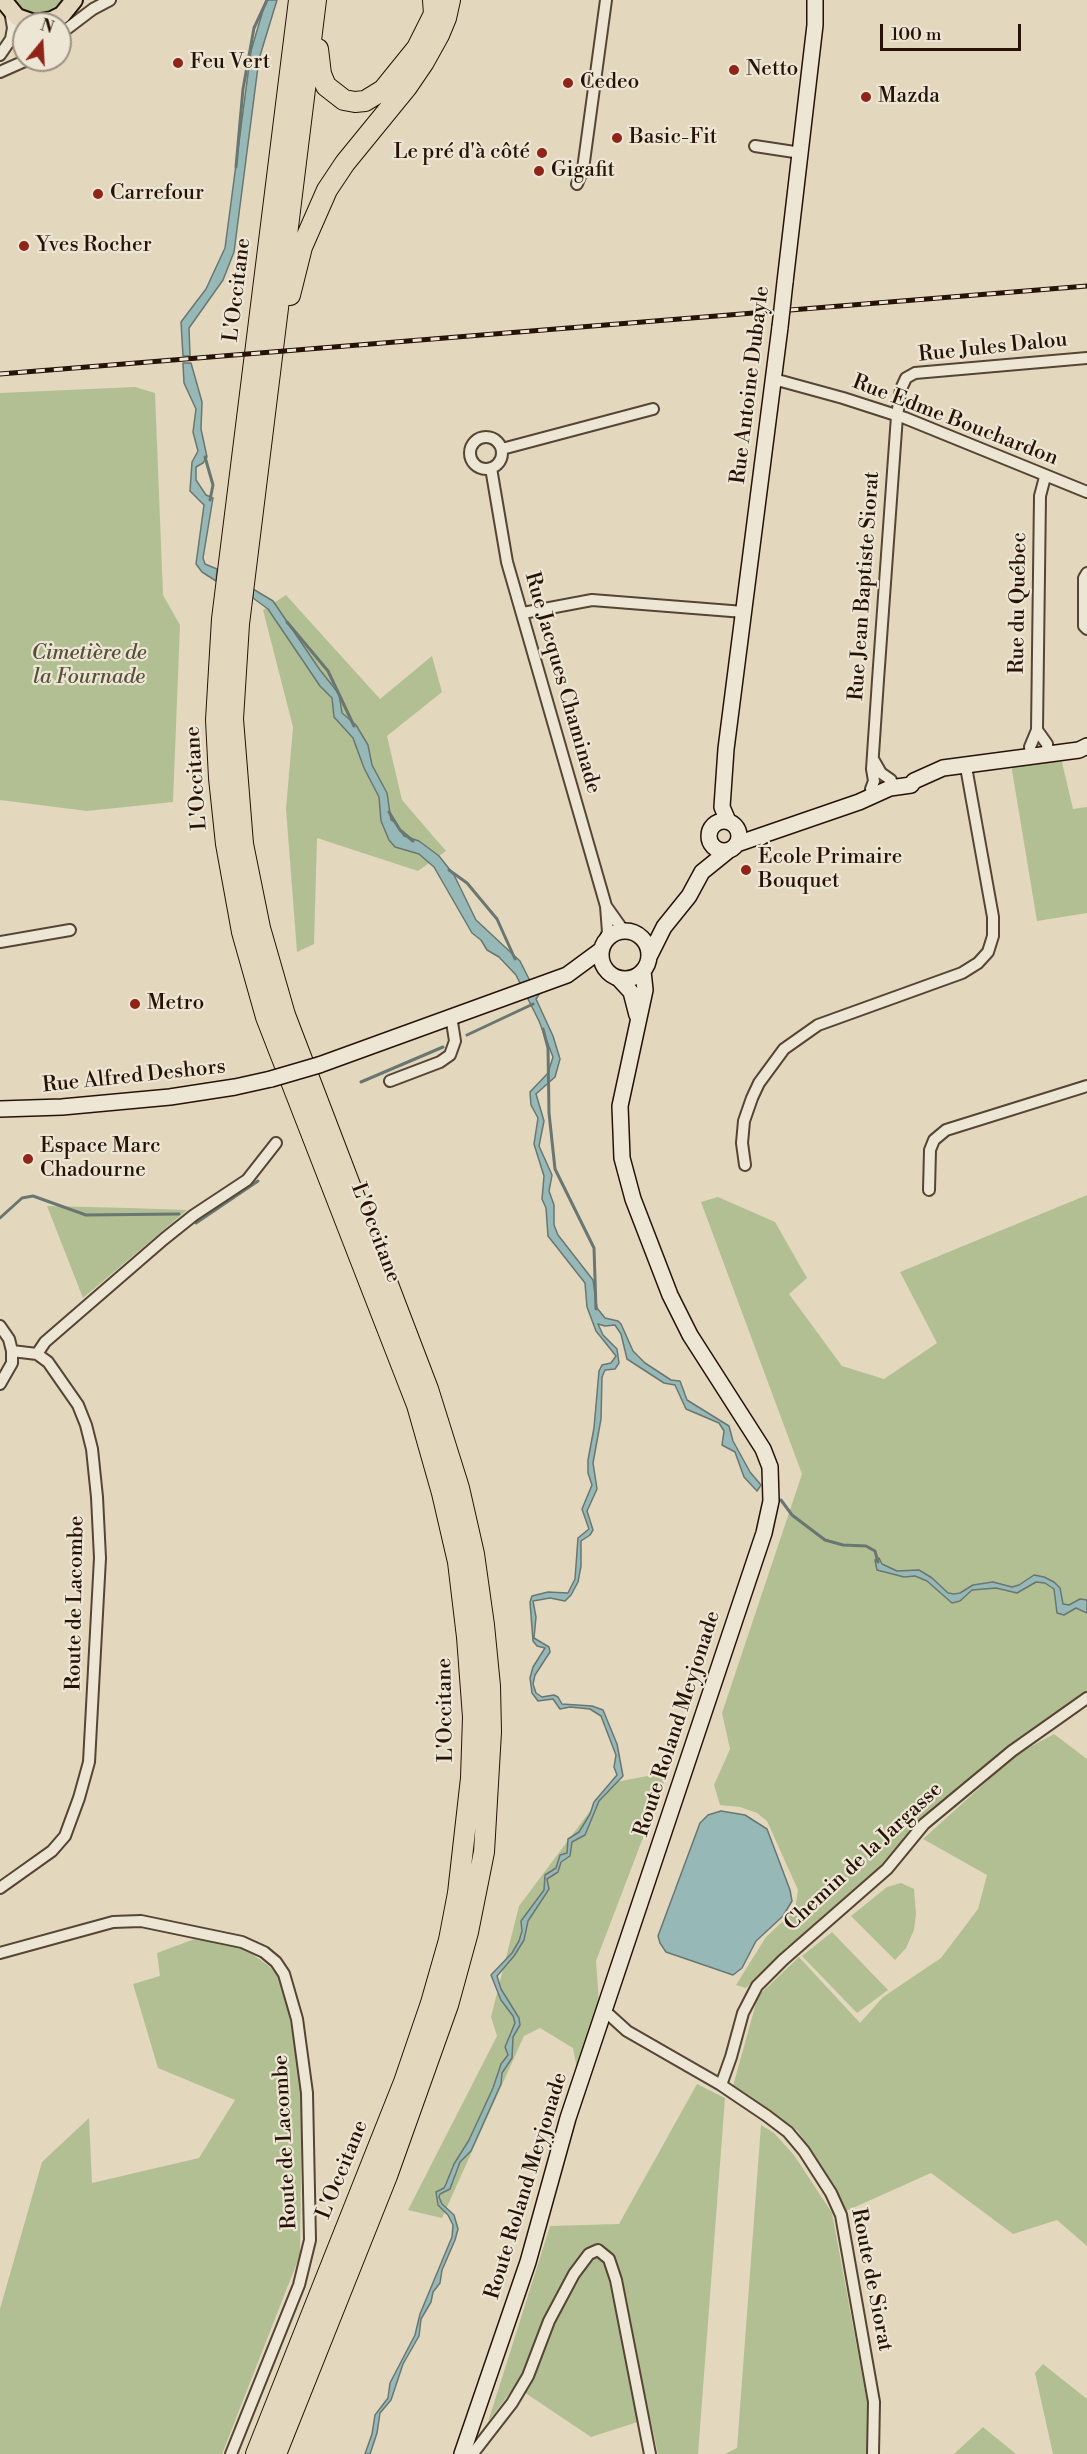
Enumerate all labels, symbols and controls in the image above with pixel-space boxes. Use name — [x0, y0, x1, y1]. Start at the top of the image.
north arrow — [12, 12, 72, 72]
scale bar — [883, 12, 1024, 50]
text: N — [38, 15, 56, 38]
text: 100 m — [891, 23, 942, 46]
place label: Feu Vert — [190, 50, 270, 76]
marker: Feu Vert — [171, 56, 185, 70]
place label: Netto — [746, 57, 798, 83]
marker: Netto — [727, 63, 741, 77]
place label: Cedeo — [580, 70, 639, 96]
marker: Cedeo — [561, 76, 575, 90]
place label: Mazda — [878, 84, 940, 110]
marker: Mazda — [859, 90, 873, 104]
place label: Basic-Fit — [629, 125, 717, 151]
marker: Basic-Fit — [610, 131, 624, 145]
place label: Le pré d'à côté — [394, 140, 530, 166]
marker: Le pré d'à côté — [535, 146, 549, 160]
place label: Gigafit — [551, 158, 615, 184]
marker: Gigafit — [532, 164, 546, 178]
place label: Carrefour — [110, 181, 204, 207]
marker: Carrefour — [91, 187, 105, 201]
place label: Yves Rocher — [36, 233, 152, 259]
street label: L'Occitane — [219, 237, 257, 343]
marker: Yves Rocher — [17, 239, 31, 253]
street label: Rue Antoine Dubayle — [726, 284, 776, 486]
street label: Rue Jules Dalou — [917, 328, 1069, 368]
street label: Rue Edme Bouchardon — [849, 370, 1061, 472]
street label: Rue Jean Baptiste Siorat — [844, 471, 886, 701]
street label: Rue du Québec — [1005, 532, 1033, 674]
street label: Rue Jacques Chaminade — [518, 569, 606, 797]
park label: Cimetière de la Fournade — [31, 641, 147, 691]
street label: L'Occitane — [181, 725, 213, 831]
place label: École Primaire Bouquet — [758, 845, 902, 895]
marker: École Primaire Bouquet — [739, 863, 753, 877]
place label: Metro — [147, 991, 204, 1017]
marker: Metro — [128, 997, 142, 1011]
street label: Rue Alfred Deshors — [41, 1055, 227, 1099]
place label: Espace Marc Chadourne — [40, 1134, 161, 1184]
marker: Espace Marc Chadourne — [21, 1152, 35, 1166]
street label: L'Occitane — [345, 1180, 405, 1286]
street label: Route de Lacombe — [62, 1515, 90, 1691]
street label: Route Roland Meyjonade — [630, 1608, 726, 1840]
street label: L'Occitane — [432, 1658, 460, 1762]
street label: Chemin de la Jargasse — [780, 1777, 948, 1937]
street label: Route de Lacombe — [269, 2054, 303, 2230]
street label: Route Roland Meyjonade — [480, 2070, 574, 2302]
street label: L'Occitane — [312, 2117, 374, 2223]
street label: Route de Siorat — [845, 2206, 897, 2354]

